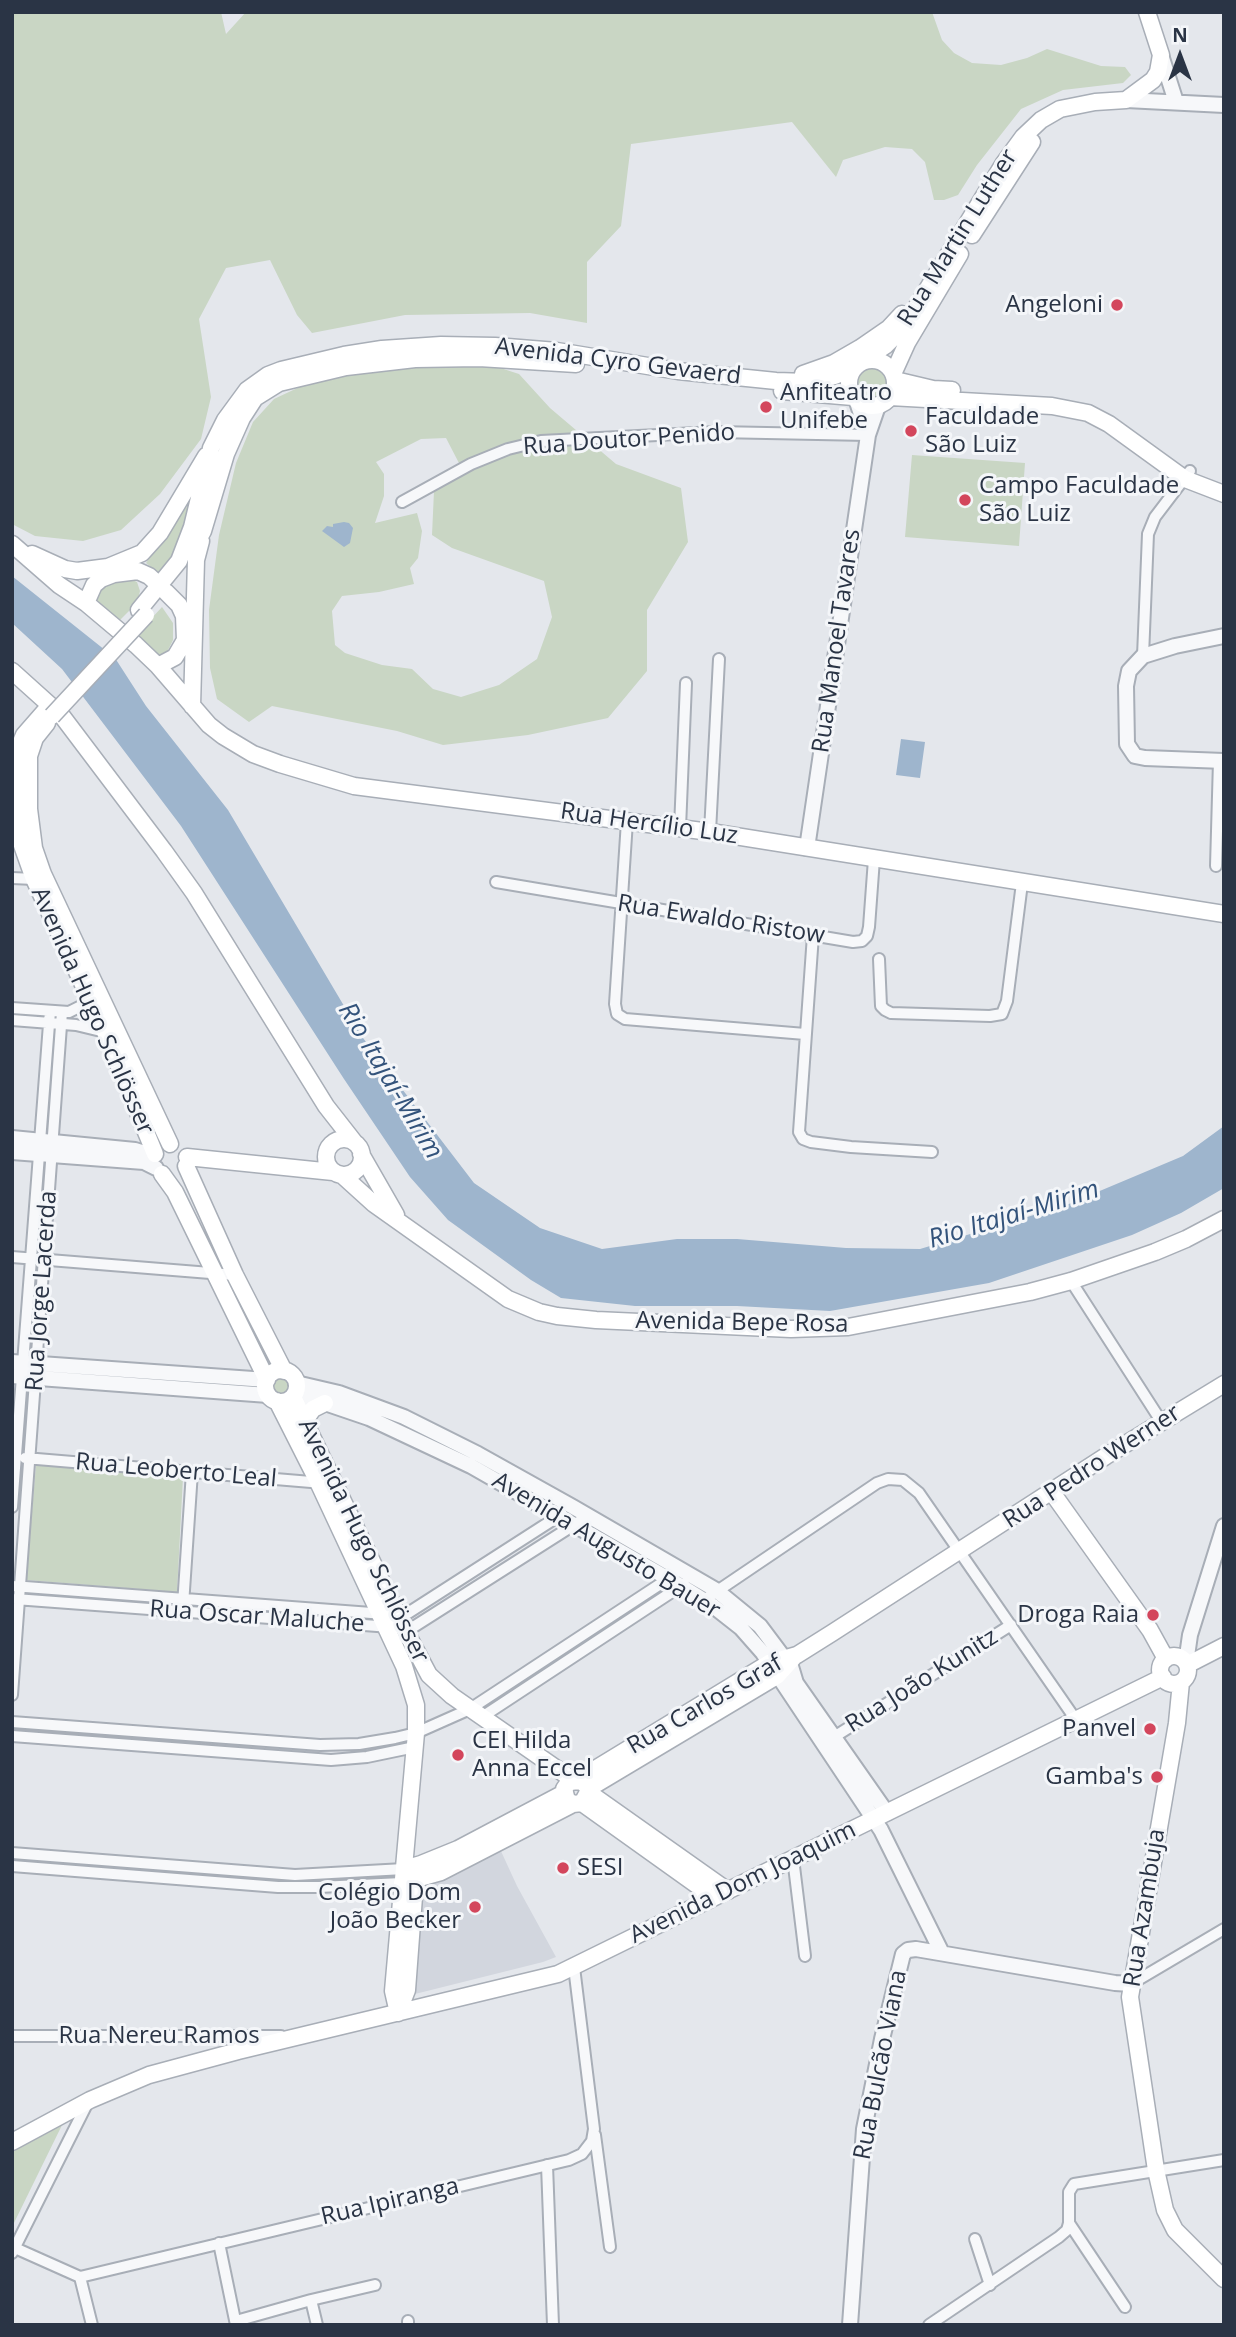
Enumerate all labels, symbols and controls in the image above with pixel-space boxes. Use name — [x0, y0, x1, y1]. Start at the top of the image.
north arrow — [1145, 21, 1215, 91]
text: N — [1172, 22, 1188, 48]
street label: Rua Martin Luther — [892, 144, 1024, 332]
place label: Angeloni — [1005, 291, 1103, 319]
marker: Angeloni — [1109, 297, 1125, 313]
street label: Avenida Cyro Gevaerd — [493, 333, 743, 391]
place label: Anfiteatro Unifebe — [780, 379, 892, 435]
marker: Anfiteatro Unifebe — [758, 399, 774, 415]
place label: Faculdade São Luiz — [925, 403, 1039, 459]
street label: Rua Doutor Penido — [522, 418, 736, 462]
marker: Faculdade São Luiz — [903, 423, 919, 439]
place label: Campo Faculdade São Luiz — [979, 472, 1179, 528]
marker: Campo Faculdade São Luiz — [957, 492, 973, 508]
street label: Rua Manoel Tavares — [807, 527, 867, 755]
street label: Rua Hercílio Luz — [558, 797, 740, 851]
street label: Avenida Hugo Schlösser — [24, 883, 160, 1139]
street label: Rua Ewaldo Ristow — [615, 889, 827, 951]
water label: Rio Itajaí-Mirim — [331, 997, 449, 1165]
water label: Rio Itajaí-Mirim — [925, 1174, 1103, 1256]
street label: Rua Jorge Lacerda — [21, 1190, 63, 1392]
street label: Avenida Bepe Rosa — [635, 1307, 849, 1339]
street label: Rua Pedro Werner — [998, 1399, 1186, 1535]
street label: Avenida Hugo Schlösser — [291, 1414, 435, 1668]
street label: Rua Leoberto Leal — [74, 1448, 278, 1494]
street label: Avenida Augusto Bauer — [487, 1466, 725, 1626]
street label: Rua Oscar Maluche — [149, 1595, 365, 1639]
place label: Droga Raia — [1017, 1601, 1139, 1629]
marker: Droga Raia — [1145, 1607, 1161, 1623]
street label: Rua João Kunitz — [841, 1623, 1003, 1739]
street label: Rua Carlos Graf — [622, 1649, 788, 1761]
place label: Panvel — [1062, 1715, 1136, 1743]
marker: Panvel — [1142, 1721, 1158, 1737]
place label: CEI Hilda Anna Eccel — [472, 1727, 592, 1783]
marker: CEI Hilda Anna Eccel — [450, 1747, 466, 1763]
place label: Gamba's — [1045, 1763, 1143, 1791]
marker: Gamba's — [1149, 1769, 1165, 1785]
street label: Avenida Dom Joaquim — [625, 1816, 861, 1950]
street label: Rua Azambuja — [1118, 1827, 1172, 1989]
place label: SESI — [577, 1854, 623, 1882]
marker: SESI — [555, 1860, 571, 1876]
place label: Colégio Dom João Becker — [318, 1879, 461, 1935]
marker: Colégio Dom João Becker — [467, 1899, 483, 1915]
street label: Rua Bulcão Viana — [848, 1968, 914, 2162]
street label: Rua Nereu Ramos — [58, 2022, 260, 2050]
street label: Rua Ipiranga — [318, 2172, 462, 2232]

